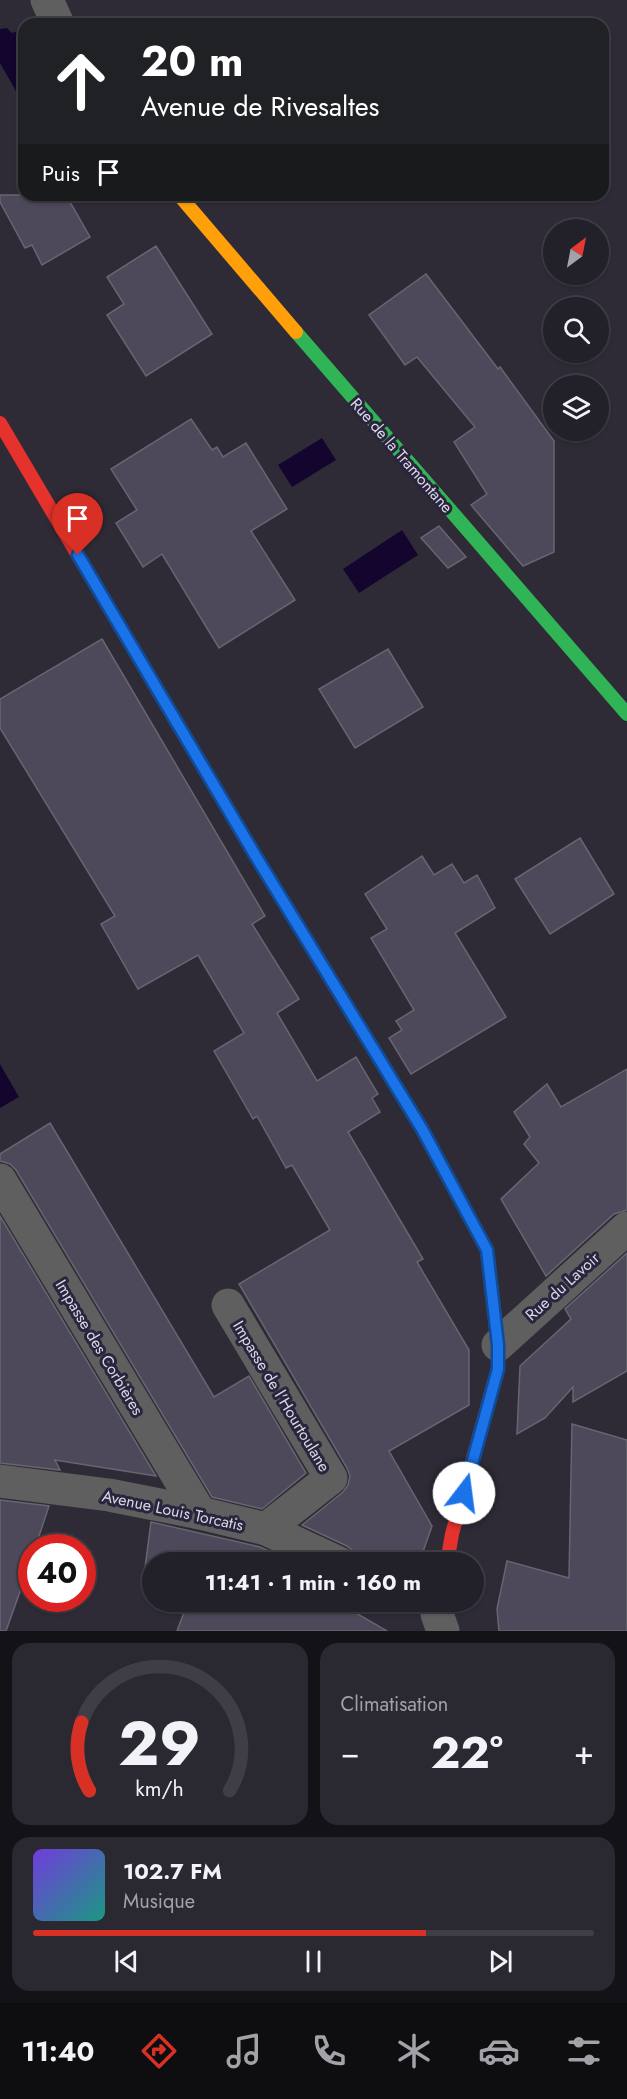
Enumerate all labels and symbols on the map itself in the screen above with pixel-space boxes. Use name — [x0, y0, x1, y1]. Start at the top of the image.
north arrow — [543, 219, 609, 285]
street label: Rue de la Tramontane — [345, 393, 458, 518]
pin — [52, 493, 103, 555]
street label: Rue du Lavoir — [520, 1246, 605, 1326]
street label: Impasse des Corbières — [50, 1275, 149, 1419]
street label: Impasse de l'Hourtoulane — [227, 1316, 336, 1476]
position arrow — [432, 1461, 496, 1525]
street label: Avenue Louis Torcatis — [100, 1484, 246, 1537]
speed limit sign: 40 — [18, 1534, 96, 1612]

